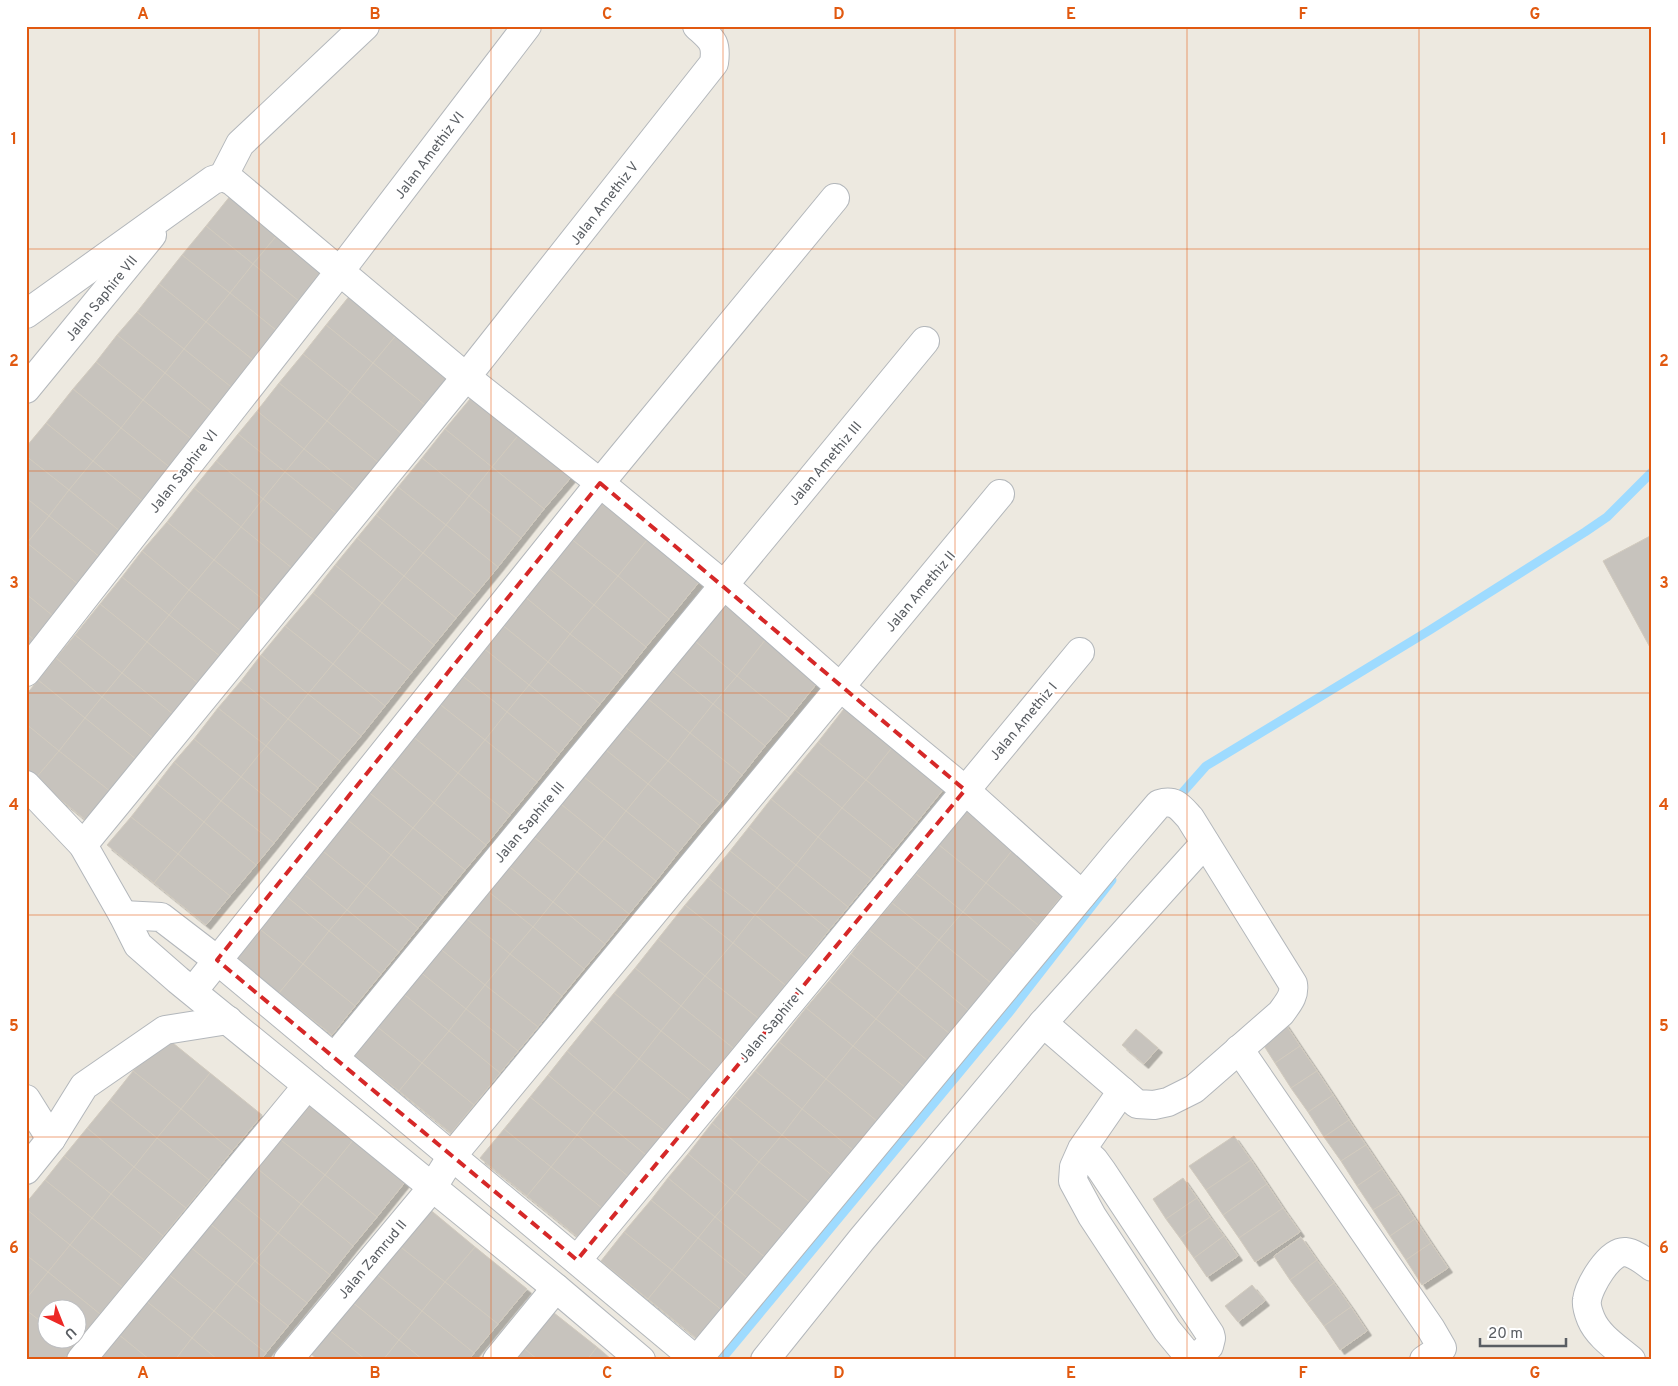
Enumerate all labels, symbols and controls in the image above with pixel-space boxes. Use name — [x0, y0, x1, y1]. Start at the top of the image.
text: A — [137, 5, 149, 25]
text: B — [369, 5, 381, 25]
text: C — [602, 5, 612, 25]
text: D — [833, 5, 845, 25]
text: E — [1066, 5, 1076, 25]
text: F — [1298, 5, 1308, 25]
text: G — [1530, 5, 1540, 25]
street label: Jalan Amethiz VI — [392, 109, 469, 203]
text: 1 — [11, 130, 17, 150]
text: 1 — [1661, 130, 1667, 150]
street label: Jalan Amethiz V — [567, 159, 643, 249]
street label: Jalan Saphire VII — [63, 253, 142, 345]
text: 2 — [9, 352, 19, 372]
text: 2 — [1659, 352, 1669, 372]
street label: Jalan Amethiz III — [786, 419, 866, 509]
street label: Jalan Saphire VI — [146, 427, 222, 517]
street label: Jalan Amethiz II — [882, 548, 960, 636]
text: 3 — [9, 574, 19, 594]
text: 3 — [1659, 574, 1669, 594]
street label: Jalan Amethiz I — [987, 680, 1062, 764]
street label: Jalan Saphire III — [491, 779, 569, 867]
text: 4 — [9, 796, 19, 816]
text: 4 — [1659, 796, 1669, 816]
street label: Jalan Saphire I — [736, 985, 808, 1067]
text: 5 — [9, 1017, 19, 1037]
text: 5 — [1659, 1017, 1669, 1037]
street label: Jalan Zamrud II — [335, 1217, 411, 1303]
text: 6 — [9, 1239, 19, 1259]
text: 6 — [1659, 1239, 1669, 1259]
north arrow — [38, 1298, 88, 1348]
scale bar — [1480, 1316, 1567, 1348]
text: U — [60, 1323, 79, 1342]
text: 20 m — [1488, 1325, 1523, 1344]
text: A — [137, 1364, 149, 1384]
text: B — [369, 1364, 381, 1384]
text: C — [602, 1364, 612, 1384]
text: D — [833, 1364, 845, 1384]
text: E — [1066, 1364, 1076, 1384]
text: F — [1298, 1364, 1308, 1384]
text: G — [1530, 1364, 1540, 1384]

